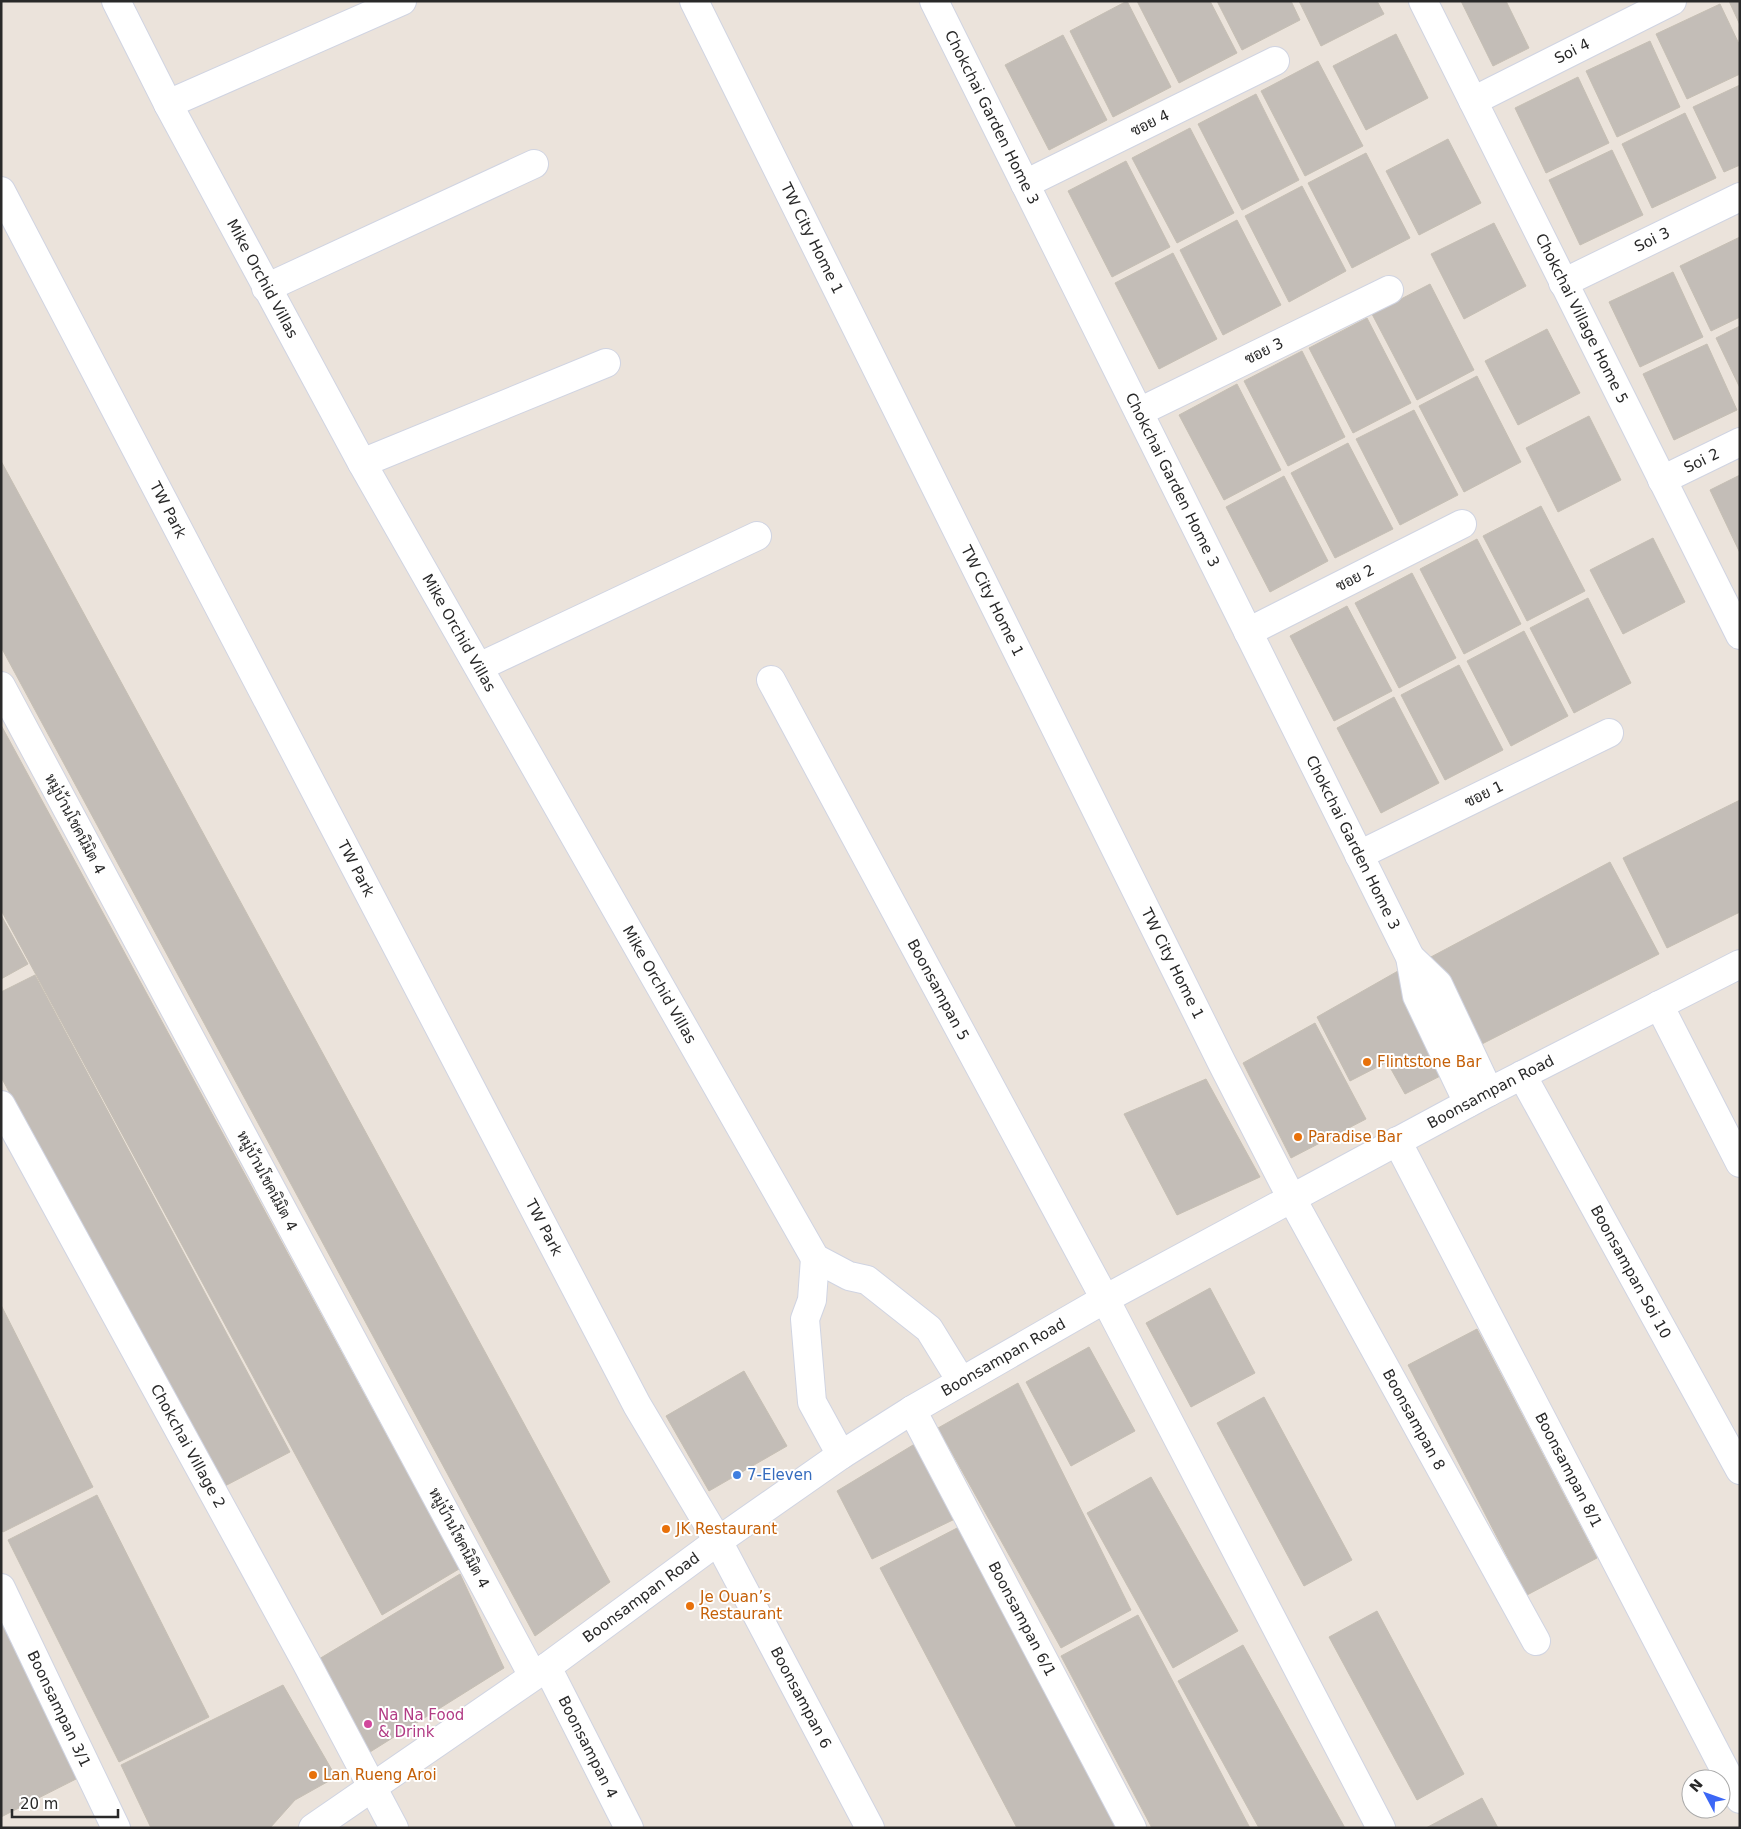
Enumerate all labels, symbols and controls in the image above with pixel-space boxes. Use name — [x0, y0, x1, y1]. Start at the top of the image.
street label: Chokchai Garden Home 3 — [941, 27, 1043, 207]
street label: Soi 4 — [1552, 35, 1593, 68]
street label: ซอย 4 — [1128, 106, 1172, 140]
street label: TW City Home 1 — [776, 179, 847, 297]
street label: Mike Orchid Villas — [223, 216, 302, 342]
street label: Soi 3 — [1631, 224, 1673, 256]
street label: Chokchai Village Home 5 — [1532, 231, 1632, 406]
street label: ซอย 3 — [1242, 334, 1286, 368]
street label: Chokchai Garden Home 3 — [1122, 390, 1223, 570]
street label: Soi 2 — [1681, 444, 1722, 477]
street label: TW Park — [145, 478, 190, 541]
street label: TW City Home 1 — [957, 542, 1027, 659]
street label: ซอย 2 — [1333, 561, 1377, 595]
street label: Mike Orchid Villas — [418, 571, 500, 695]
street label: Chokchai Garden Home 3 — [1302, 752, 1404, 933]
street label: หมู่บ้านโชคนิมิต 4 — [40, 770, 110, 878]
street label: ซอย 1 — [1462, 777, 1506, 811]
street label: TW Park — [333, 836, 378, 900]
street label: TW City Home 1 — [1137, 904, 1208, 1022]
street label: Mike Orchid Villas — [619, 923, 700, 1047]
street label: Boonsampan 5 — [904, 936, 973, 1044]
street label: Boonsampan Road — [1424, 1051, 1557, 1133]
place label: Flintstone Bar — [1377, 1053, 1482, 1071]
marker: Flintstone Bar — [1361, 1056, 1373, 1068]
street label: หมู่บ้านโชคนิมิต 4 — [232, 1127, 302, 1235]
place label: Paradise Bar — [1308, 1128, 1403, 1146]
marker: Paradise Bar — [1292, 1131, 1304, 1143]
street label: TW Park — [521, 1195, 566, 1259]
street label: Boonsampan Soi 10 — [1587, 1202, 1675, 1342]
street label: Boonsampan Road — [938, 1315, 1069, 1400]
street label: Boonsampan 8 — [1379, 1366, 1449, 1473]
street label: Chokchai Village 2 — [147, 1381, 229, 1511]
street label: Boonsampan 8/1 — [1531, 1410, 1606, 1530]
place label: 7-Eleven — [747, 1466, 812, 1484]
marker: 7-Eleven — [731, 1469, 743, 1481]
street label: หมู่บ้านโชคนิมิต 4 — [424, 1484, 494, 1592]
place label: JK Restaurant — [675, 1520, 777, 1538]
marker: JK Restaurant — [660, 1523, 672, 1535]
street label: Boonsampan Road — [579, 1549, 703, 1647]
street label: Boonsampan 6/1 — [984, 1558, 1059, 1679]
place label: Je Ouan’s Restaurant — [699, 1588, 782, 1623]
marker: Je Ouan’s Restaurant — [684, 1600, 696, 1612]
street label: Boonsampan 6 — [767, 1644, 835, 1751]
street label: Boonsampan 3/1 — [23, 1648, 94, 1770]
street label: Boonsampan 4 — [554, 1693, 621, 1801]
place label: Na Na Food & Drink — [378, 1706, 464, 1741]
marker: Na Na Food & Drink — [362, 1718, 374, 1730]
place label: Lan Rueng Aroi — [323, 1766, 437, 1784]
marker: Lan Rueng Aroi — [307, 1769, 319, 1781]
north arrow — [1681, 1769, 1731, 1819]
text: N — [1686, 1776, 1706, 1795]
scale bar — [12, 1786, 119, 1818]
text: 20 m — [20, 1795, 58, 1813]

